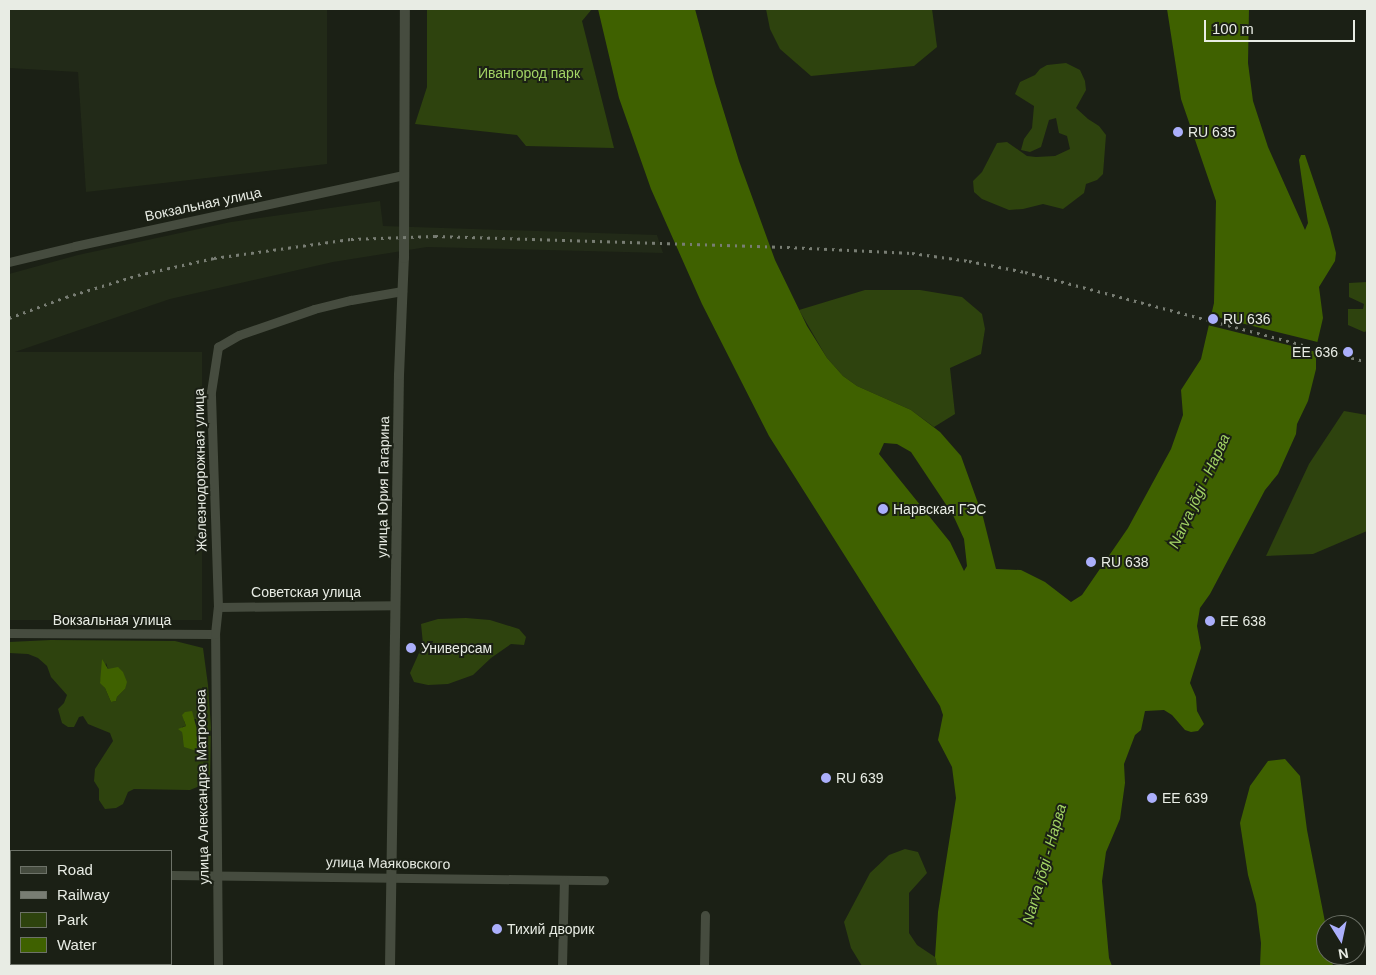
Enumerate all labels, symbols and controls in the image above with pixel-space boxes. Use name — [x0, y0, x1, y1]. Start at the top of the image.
scale bar — [1206, 10, 1357, 42]
text: 100 m — [1212, 20, 1254, 37]
park label: Ивангород парк — [478, 65, 580, 81]
place label: RU 635 — [1188, 124, 1235, 140]
marker: RU 635 — [1172, 126, 1184, 138]
street label: Вокзальная улица — [143, 183, 263, 225]
place label: RU 636 — [1223, 311, 1270, 327]
marker: RU 636 — [1207, 313, 1219, 325]
place label: EE 636 — [1292, 344, 1338, 360]
marker: EE 636 — [1342, 346, 1354, 358]
street label: Железнодорожная улица — [190, 388, 210, 552]
street label: улица Юрия Гагарина — [373, 416, 393, 558]
water label: Narva jõgi - Нарва — [1165, 431, 1233, 551]
place label: Нарвская ГЭС — [893, 501, 986, 517]
marker: Нарвская ГЭС — [877, 503, 889, 515]
place label: RU 638 — [1101, 554, 1148, 570]
marker: RU 638 — [1085, 556, 1097, 568]
street label: Советская улица — [251, 584, 361, 600]
street label: Вокзальная улица — [53, 612, 171, 628]
place label: EE 638 — [1220, 613, 1266, 629]
marker: EE 638 — [1204, 615, 1216, 627]
place label: Универсам — [421, 640, 492, 656]
marker: Универсам — [405, 642, 417, 654]
street label: улица Александра Матросова — [192, 689, 212, 885]
place label: RU 639 — [836, 770, 883, 786]
marker: RU 639 — [820, 772, 832, 784]
place label: EE 639 — [1162, 790, 1208, 806]
marker: EE 639 — [1146, 792, 1158, 804]
water label: Narva jõgi - Нарва — [1018, 802, 1070, 926]
legend — [10, 850, 172, 965]
street label: улица Маяковского — [326, 854, 450, 872]
text: Road — [57, 861, 93, 878]
text: Railway — [57, 886, 110, 903]
text: Park — [57, 911, 88, 928]
north arrow — [1316, 915, 1366, 965]
place label: Тихий дворик — [507, 921, 594, 937]
marker: Тихий дворик — [491, 923, 503, 935]
text: Water — [57, 936, 96, 953]
text: N — [1337, 945, 1350, 963]

